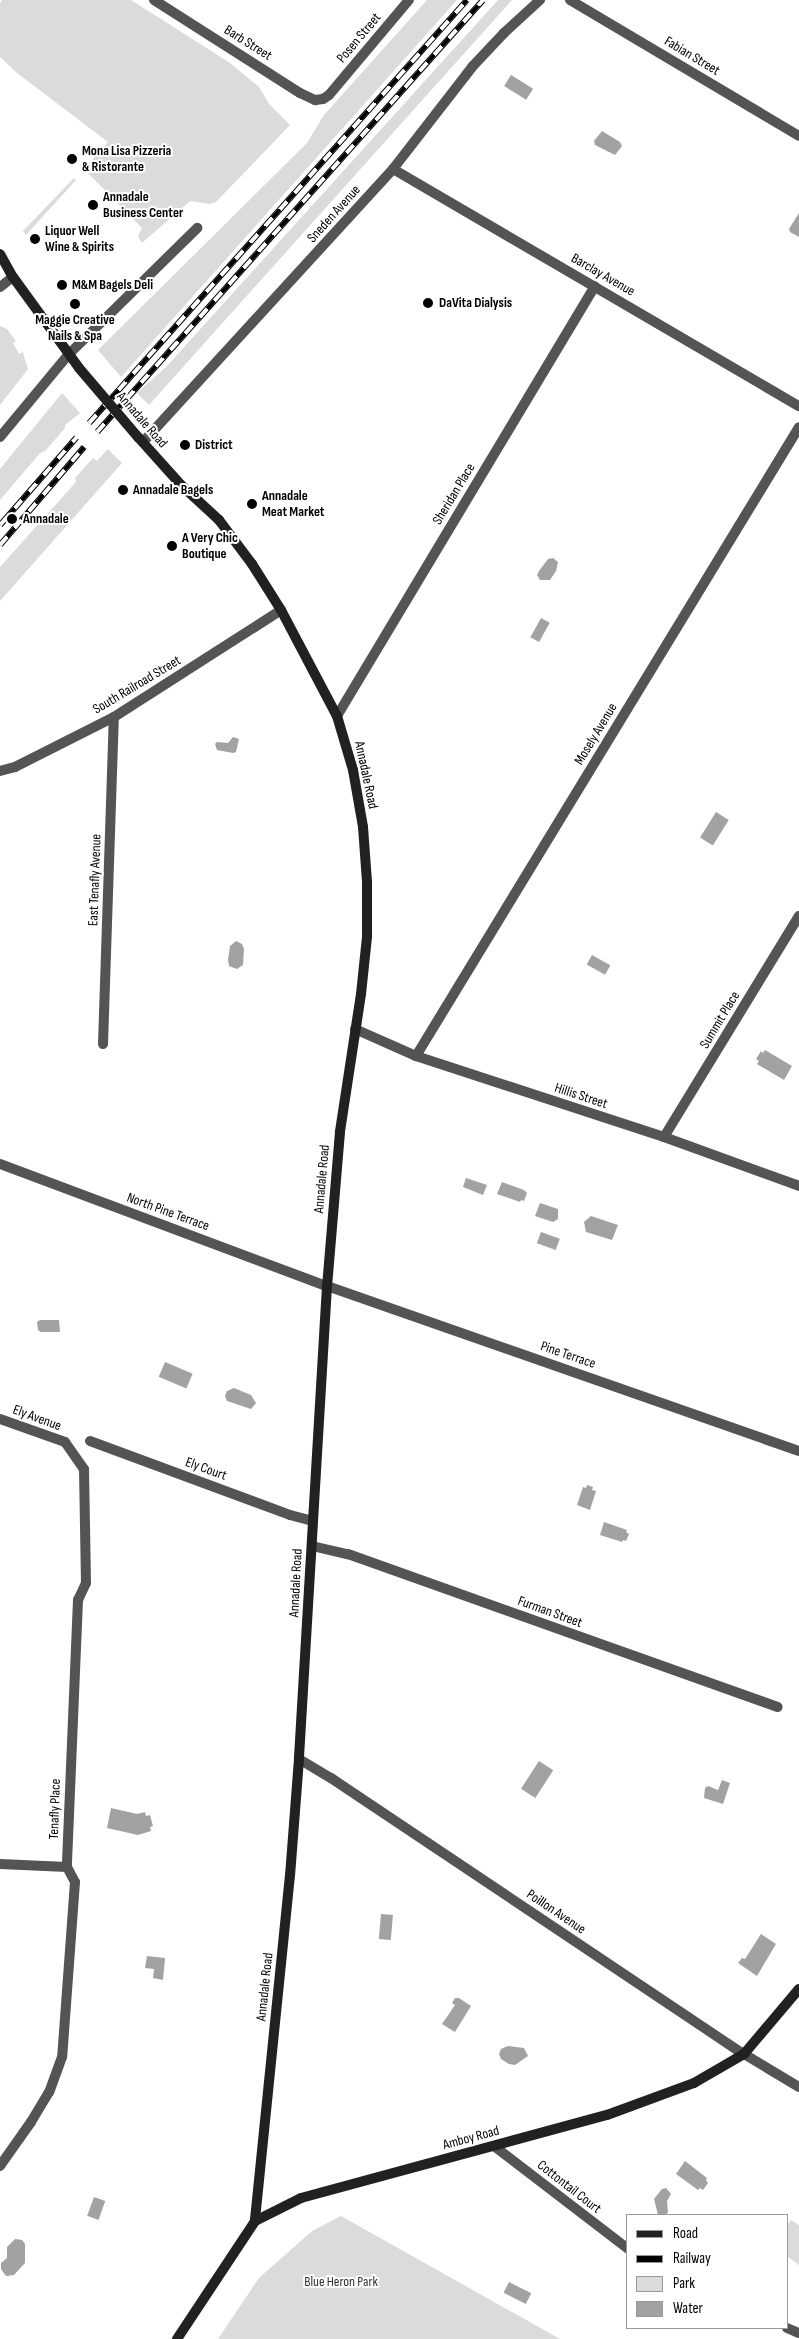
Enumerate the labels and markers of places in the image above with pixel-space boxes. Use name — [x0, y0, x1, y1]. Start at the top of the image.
place label: Mona Lisa Pizzeria & Ristorante — [82, 143, 171, 176]
marker: Mona Lisa Pizzeria & Ristorante — [66, 153, 78, 165]
place label: Annadale Business Center — [103, 189, 183, 222]
marker: Annadale Business Center — [87, 199, 99, 211]
place label: Liquor Well Wine & Spirits — [45, 223, 114, 256]
marker: Liquor Well Wine & Spirits — [29, 233, 41, 245]
place label: M&M Bagels Deli — [72, 277, 153, 293]
marker: M&M Bagels Deli — [56, 279, 68, 291]
place label: DaVita Dialysis — [439, 295, 512, 311]
marker: DaVita Dialysis — [421, 296, 435, 310]
marker: Maggie Creative Nails & Spa — [69, 298, 81, 310]
place label: Maggie Creative Nails & Spa — [35, 312, 115, 344]
place label: District — [195, 437, 233, 453]
marker: District — [179, 439, 191, 451]
place label: Annadale Bagels — [133, 482, 213, 498]
marker: Annadale Bagels — [117, 484, 129, 496]
place label: Annadale Meat Market — [262, 488, 324, 520]
marker: Annadale Meat Market — [246, 498, 258, 510]
place label: Annadale — [23, 511, 69, 527]
marker: Annadale — [5, 512, 19, 526]
place label: A Very Chic Boutique — [182, 530, 238, 562]
marker: A Very Chic Boutique — [166, 540, 178, 552]

